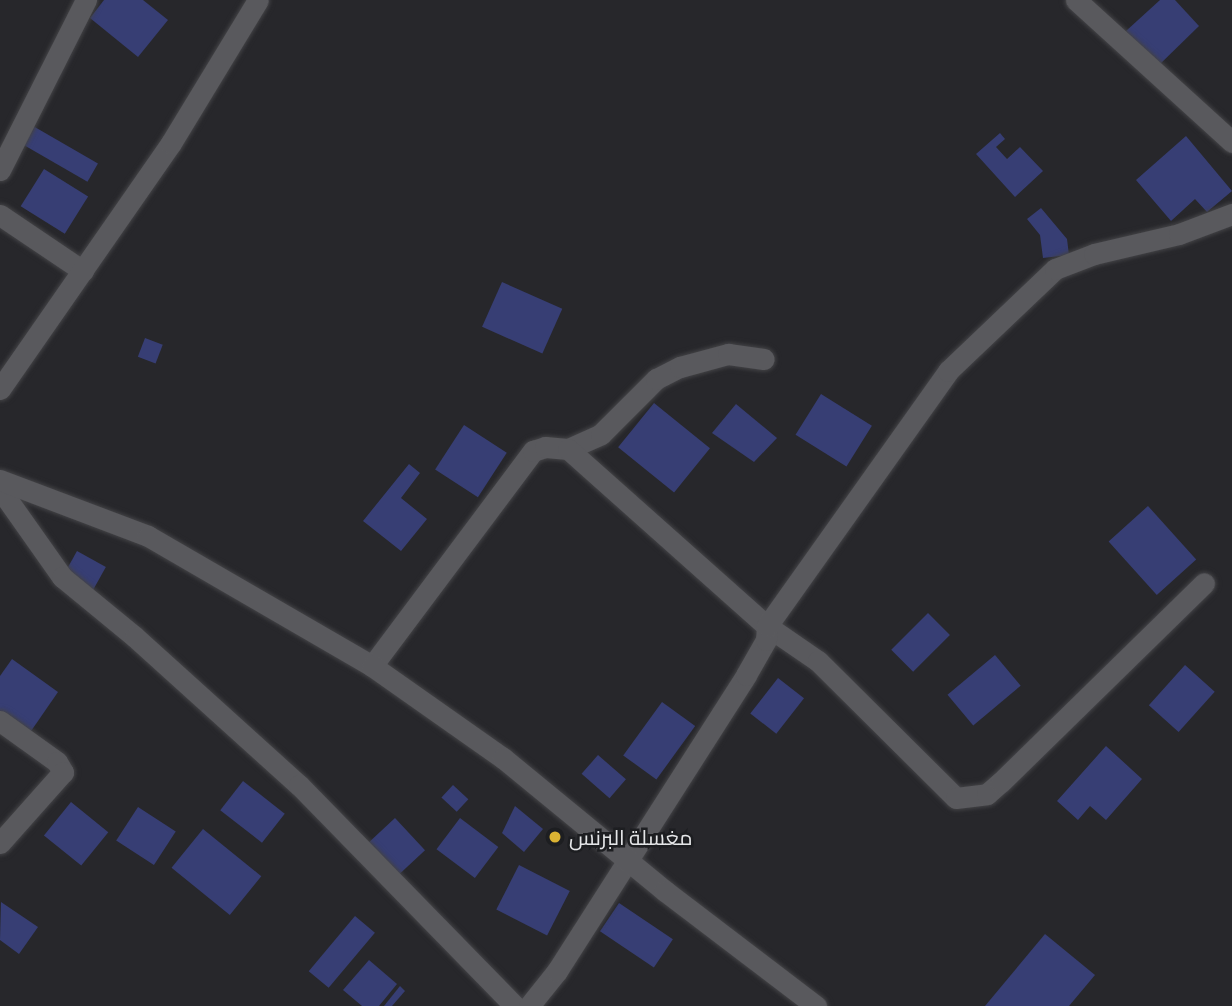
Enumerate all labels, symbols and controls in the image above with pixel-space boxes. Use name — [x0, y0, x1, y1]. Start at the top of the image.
place label: مغسلة البرنس — [569, 824, 692, 850]
marker: مغسلة البرنس — [547, 829, 563, 845]

